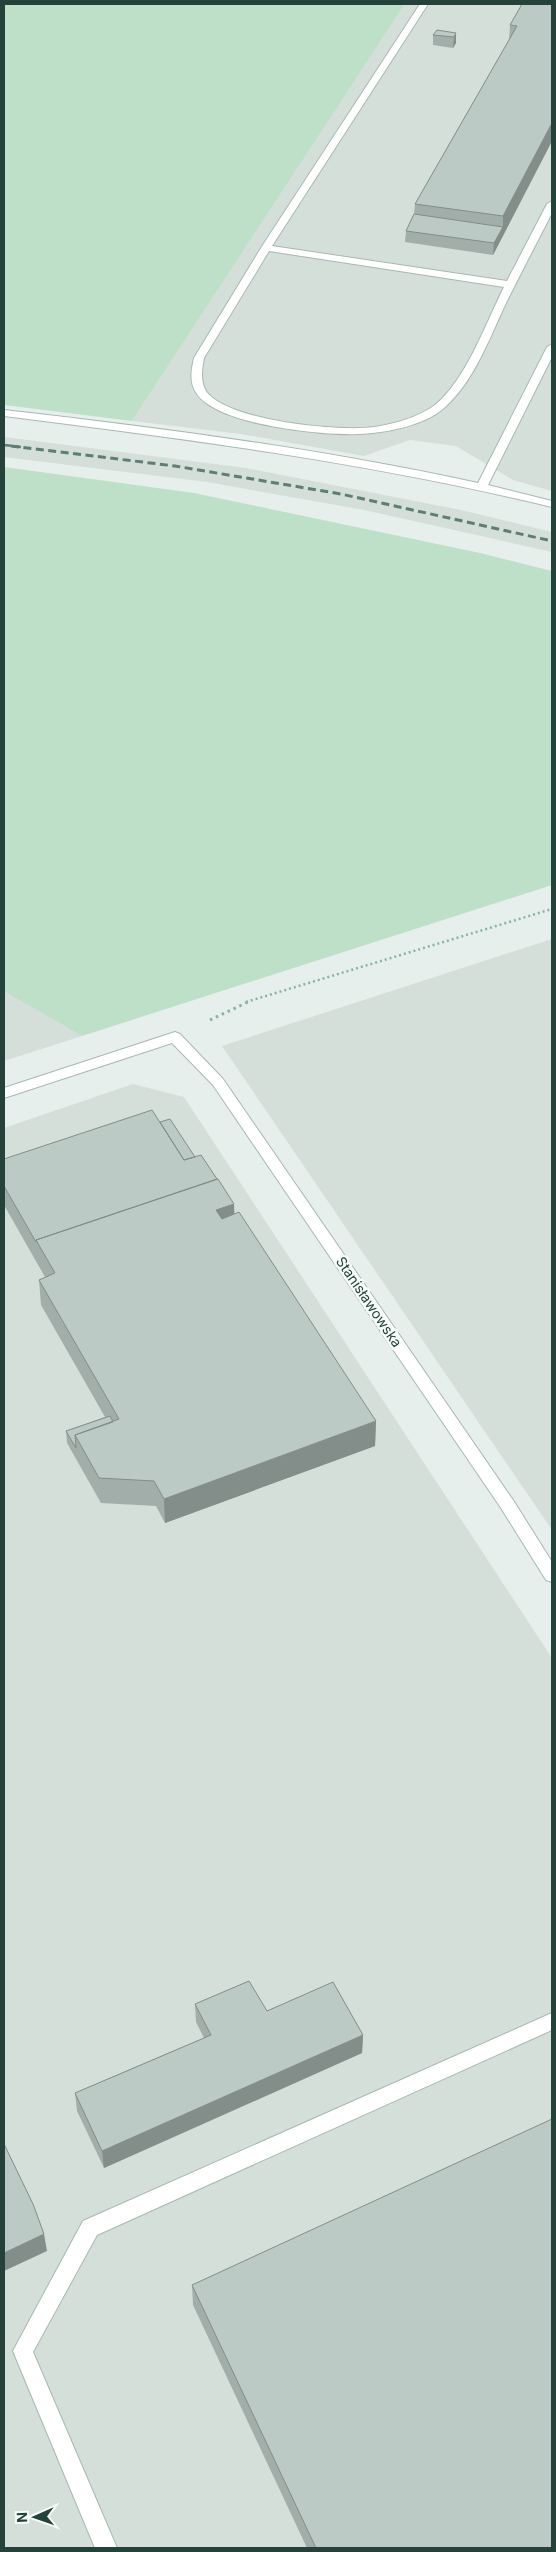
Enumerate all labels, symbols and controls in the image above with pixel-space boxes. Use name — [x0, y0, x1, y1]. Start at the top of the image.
street label: Stanisławowska — [333, 1253, 406, 1350]
north arrow — [10, 2492, 60, 2542]
text: N — [13, 2512, 30, 2523]

